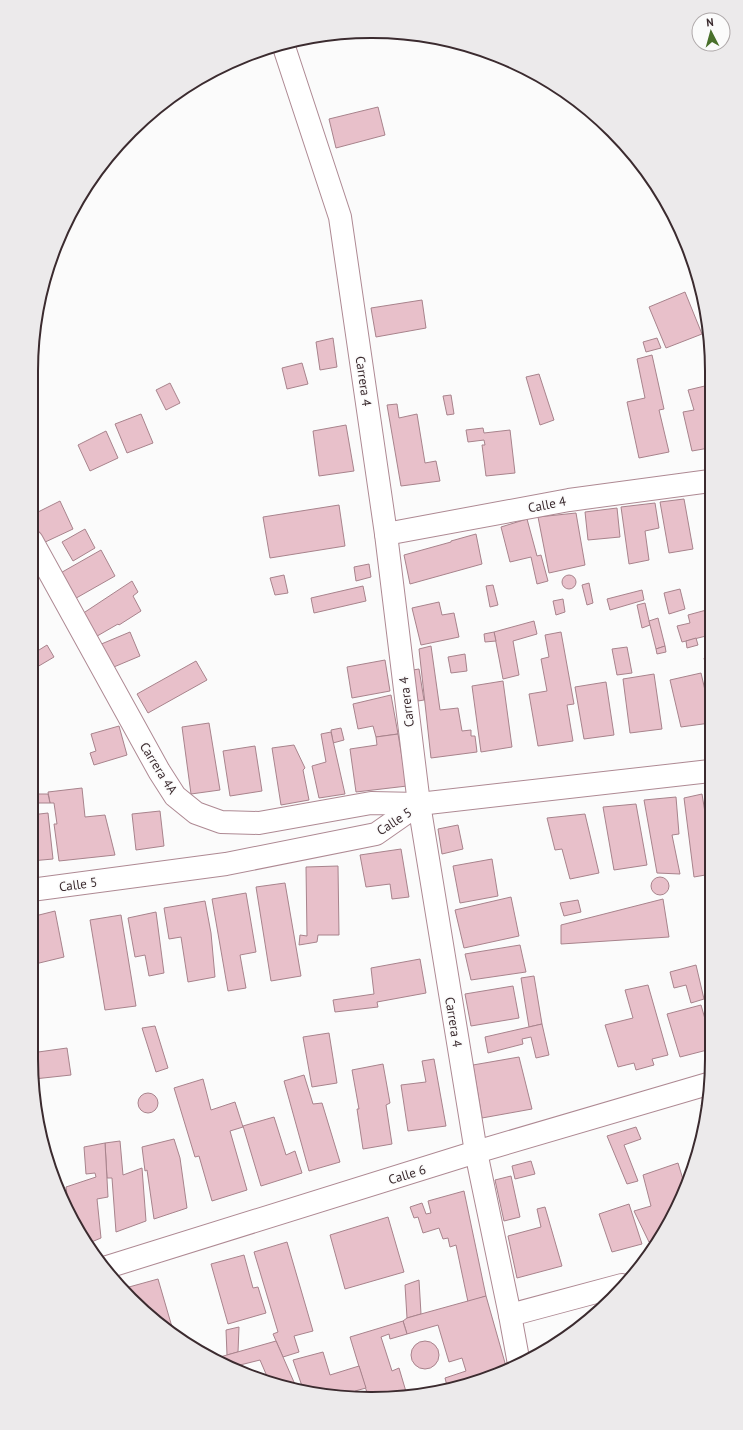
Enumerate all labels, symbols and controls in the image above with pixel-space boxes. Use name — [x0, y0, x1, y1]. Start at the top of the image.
north arrow — [691, 12, 731, 52]
text: N — [706, 15, 714, 29]
street label: Carrera 4 — [352, 355, 375, 407]
street label: Calle 4 — [527, 492, 568, 516]
street label: Carrera 4 — [395, 676, 418, 728]
street label: Carrera 4A — [136, 739, 181, 798]
street label: Calle 5 — [374, 804, 415, 839]
street label: Calle 5 — [58, 873, 98, 896]
street label: Carrera 4 — [441, 996, 466, 1048]
street label: Calle 6 — [386, 1161, 428, 1188]

